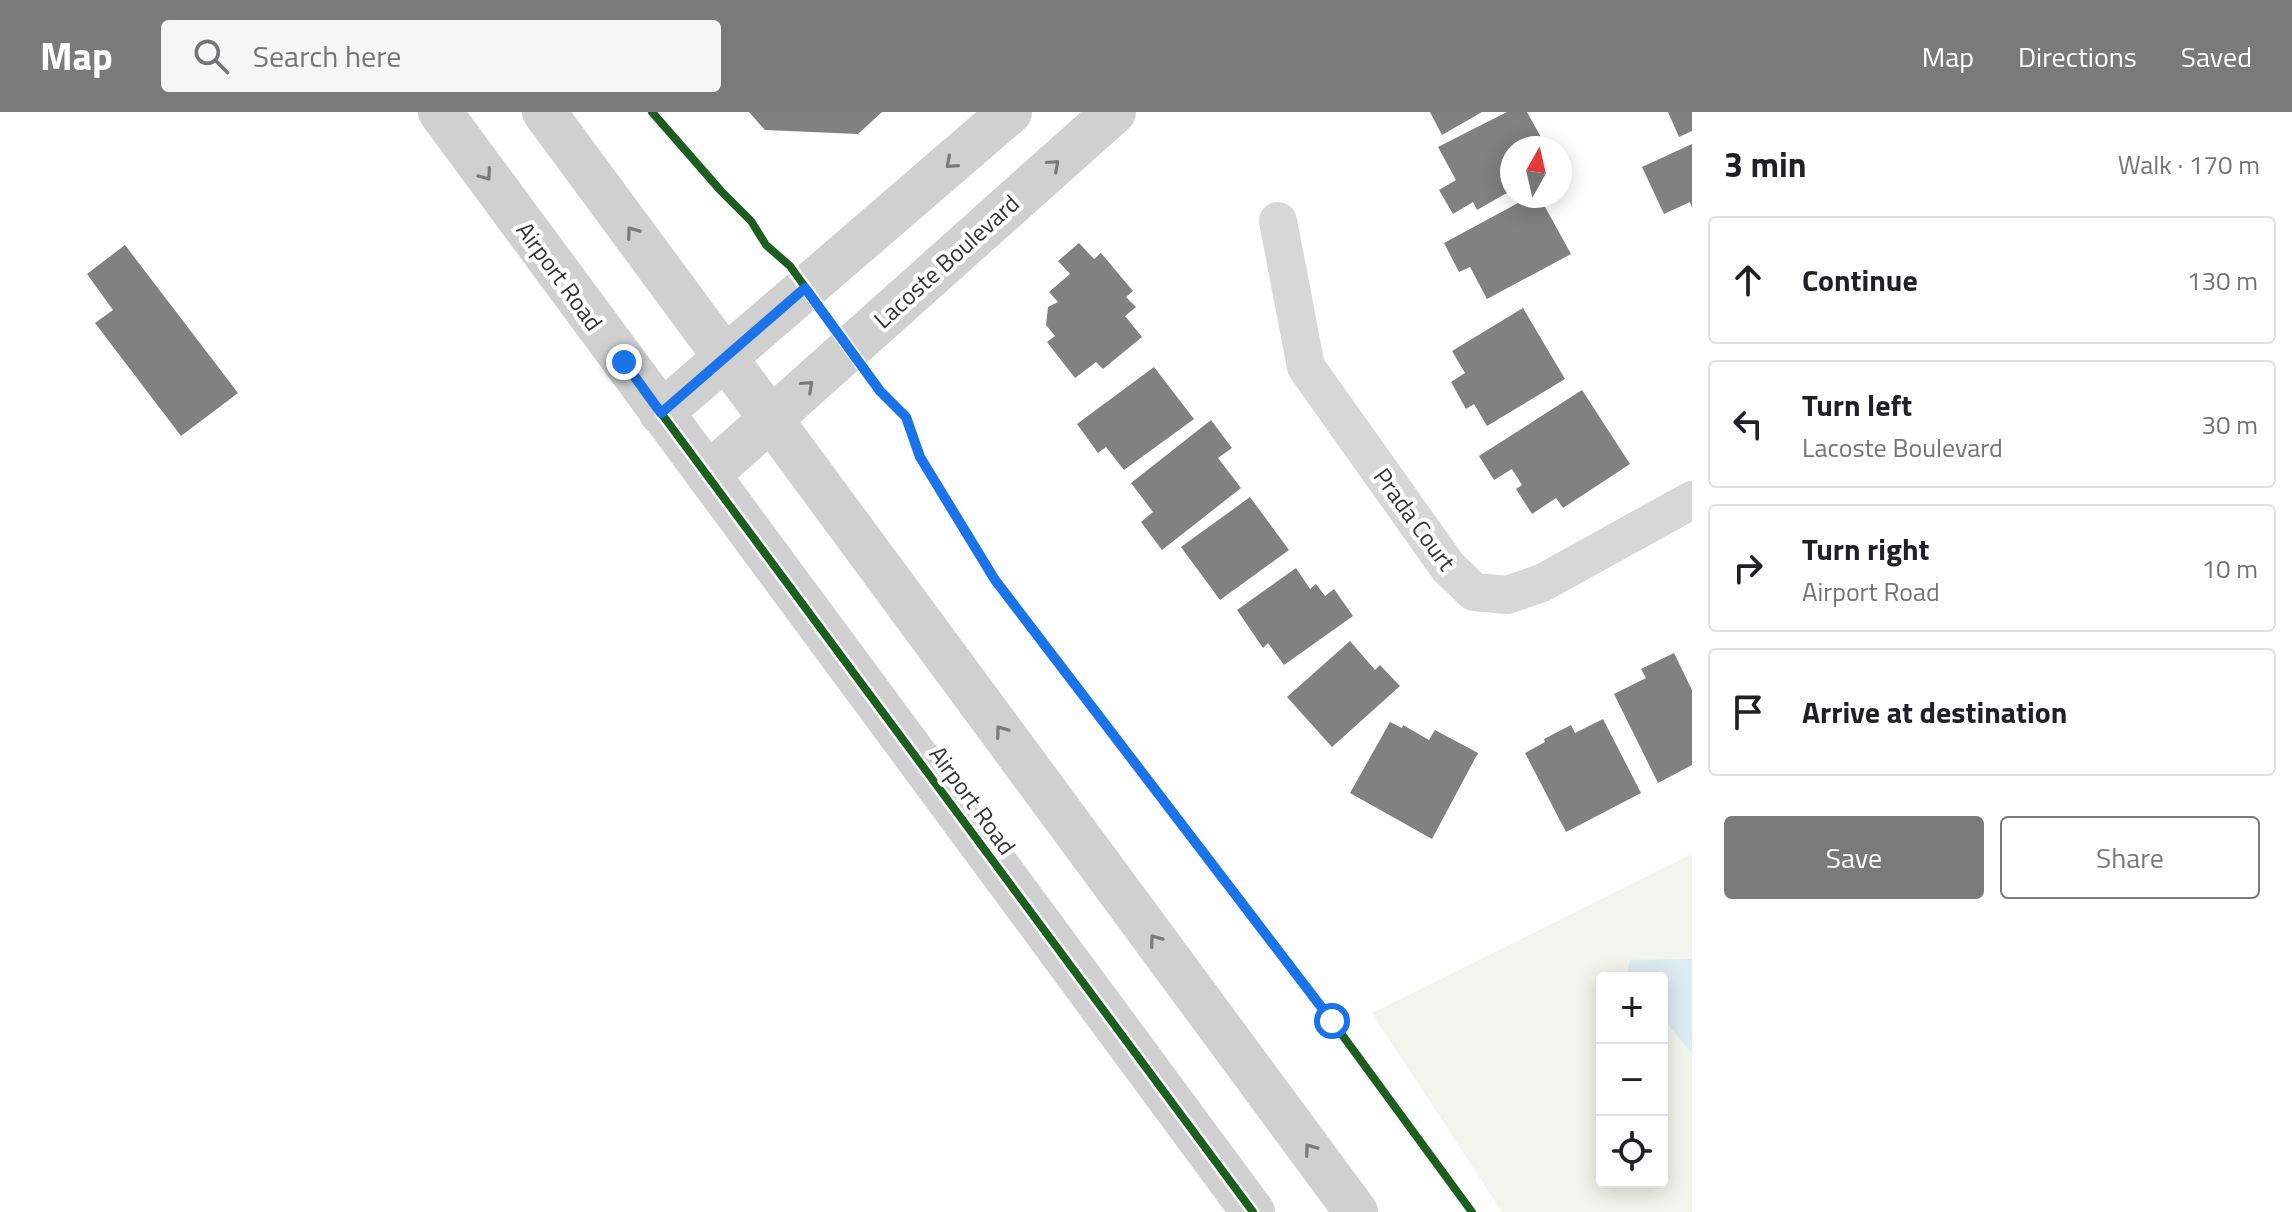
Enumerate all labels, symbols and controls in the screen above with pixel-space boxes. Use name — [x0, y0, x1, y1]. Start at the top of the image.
search box — [161, 20, 721, 92]
text: Map — [40, 27, 113, 85]
text: Search here — [253, 33, 402, 79]
icon: search — [189, 34, 233, 78]
text: Map — [1922, 35, 1974, 78]
text: Directions — [2018, 35, 2137, 78]
text: Saved — [2181, 35, 2252, 78]
north arrow — [1500, 136, 1572, 208]
text: 3 min — [1724, 138, 1807, 190]
text: Walk · 170 m — [2118, 145, 2260, 184]
one-way arrow — [946, 153, 960, 168]
one-way arrow — [1045, 160, 1059, 175]
one-way arrow — [476, 166, 491, 181]
street label: Lacoste Boulevard — [865, 186, 1027, 336]
street label: Airport Road — [508, 214, 612, 338]
one-way arrow — [628, 226, 642, 240]
text: Continue — [1802, 257, 1918, 303]
icon: ahead — [1726, 258, 1770, 302]
text: 130 m — [2187, 261, 2258, 300]
route end — [606, 344, 642, 380]
one-way arrow — [798, 381, 813, 396]
text: Turn left — [1802, 382, 1912, 428]
icon: left — [1726, 402, 1770, 446]
text: 30 m — [2201, 405, 2258, 444]
text: Lacoste Boulevard — [1802, 428, 2003, 467]
street label: Prada Court — [1365, 460, 1465, 578]
text: Turn right — [1802, 526, 1930, 572]
icon: right — [1726, 546, 1770, 590]
text: 10 m — [2201, 549, 2258, 588]
text: Airport Road — [1802, 572, 1940, 611]
text: Arrive at destination — [1802, 689, 2067, 735]
icon: arrive — [1726, 690, 1770, 734]
one-way arrow — [996, 725, 1010, 740]
street label: Airport Road — [921, 738, 1025, 862]
button: Save — [1724, 816, 1984, 899]
button: Share — [2000, 816, 2260, 899]
one-way arrow — [1151, 934, 1165, 949]
map controls — [1596, 972, 1668, 1188]
button: + — [1596, 972, 1668, 1044]
route start — [1314, 1003, 1350, 1039]
button: − — [1596, 1044, 1668, 1116]
button: locate — [1596, 1116, 1668, 1188]
one-way arrow — [1305, 1144, 1320, 1158]

